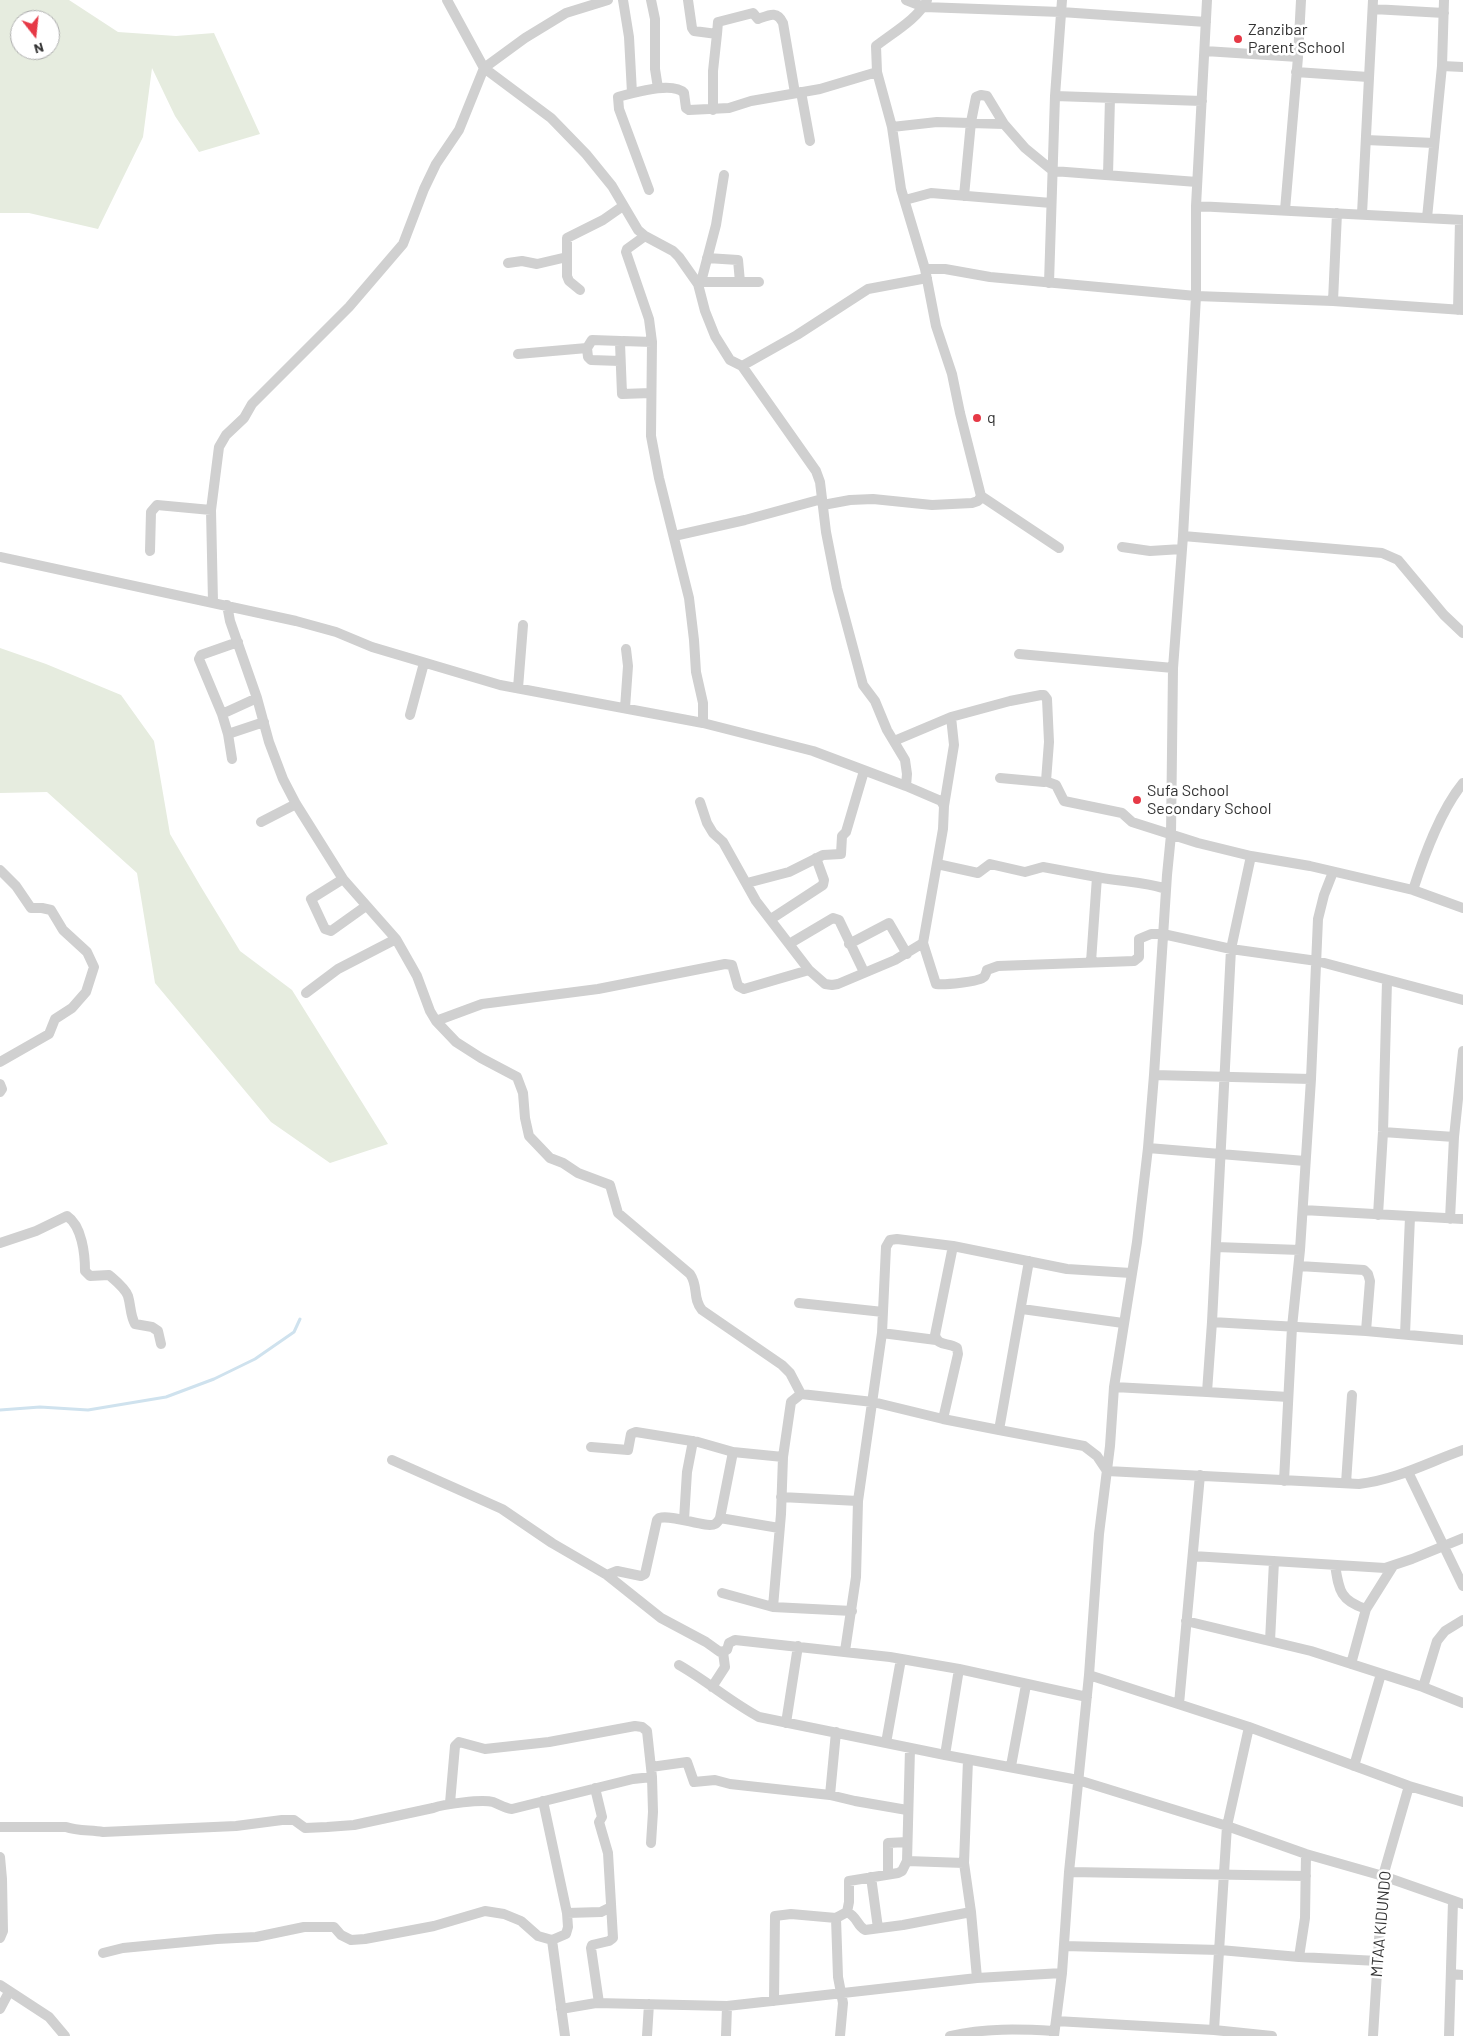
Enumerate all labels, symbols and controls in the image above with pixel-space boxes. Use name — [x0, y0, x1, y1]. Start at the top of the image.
north arrow — [10, 10, 60, 60]
place label: Zanzibar Parent School — [1248, 20, 1345, 58]
marker: Zanzibar Parent School — [1232, 33, 1244, 45]
text: N — [32, 39, 46, 58]
place label: q — [987, 408, 996, 428]
marker: q — [971, 412, 983, 424]
place label: Sufa School Secondary School — [1147, 781, 1271, 819]
marker: Sufa School Secondary School — [1131, 794, 1143, 806]
street label: MTAA KIDUNDO — [1367, 1870, 1395, 1978]

